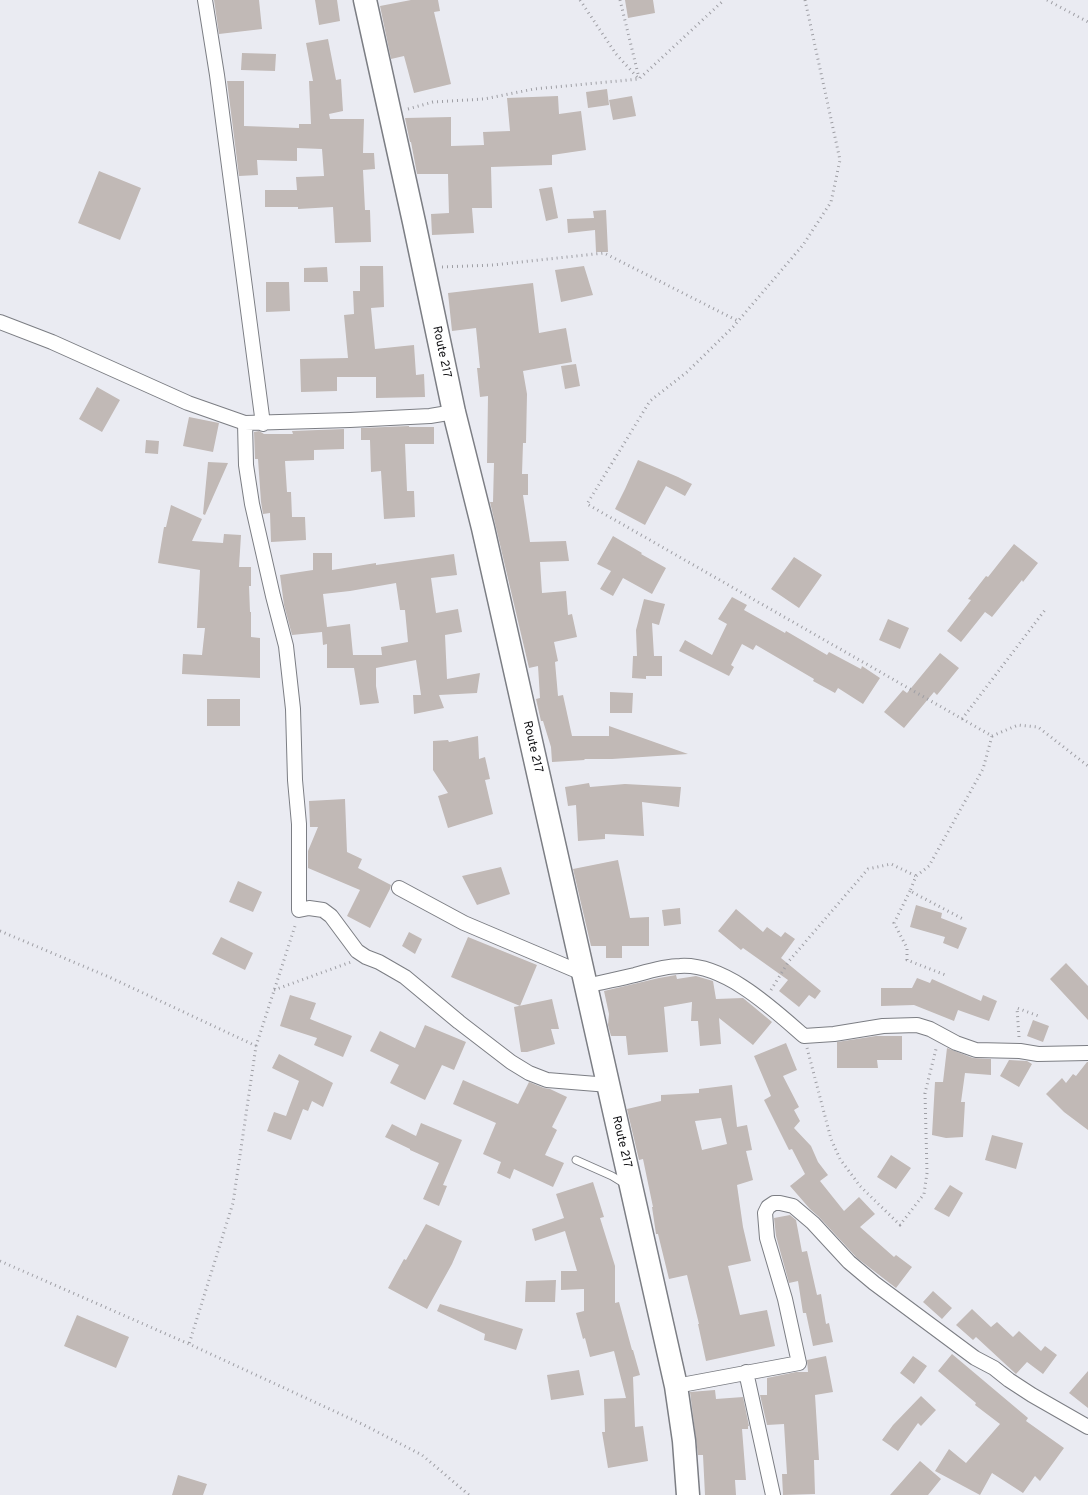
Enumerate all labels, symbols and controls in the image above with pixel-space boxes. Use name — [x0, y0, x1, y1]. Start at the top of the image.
street label: Route 217 — [428, 325, 454, 379]
street label: Route 217 — [519, 720, 545, 774]
street label: Route 217 — [608, 1115, 634, 1169]

